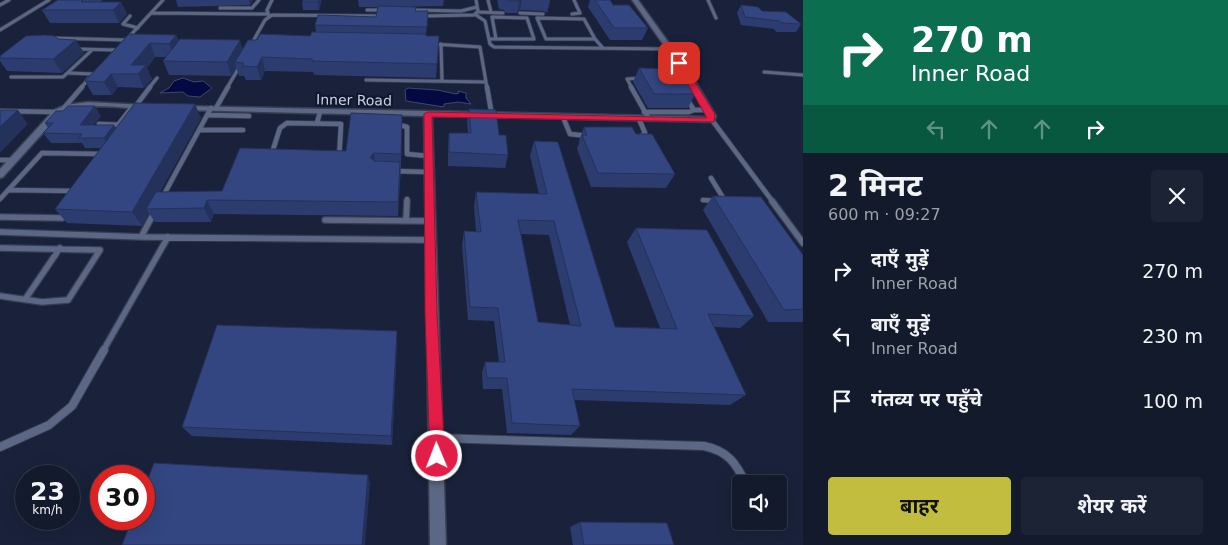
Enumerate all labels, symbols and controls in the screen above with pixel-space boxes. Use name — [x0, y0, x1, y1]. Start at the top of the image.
icon: right — [828, 20, 893, 85]
text: 270 m — [911, 20, 1033, 60]
pin — [658, 42, 700, 84]
icon: arrive — [665, 49, 693, 77]
text: Inner Road — [911, 61, 1030, 86]
street label: Inner Road — [316, 91, 392, 109]
icon: left — [922, 115, 950, 143]
icon: ahead — [975, 115, 1003, 143]
icon: ahead — [1028, 115, 1056, 143]
icon: right — [1081, 115, 1109, 143]
text: 2 मिनट — [828, 168, 922, 203]
button: close — [1151, 170, 1203, 222]
text: 600 m · 09:27 — [828, 205, 941, 224]
text: दाएँ मुड़ें — [871, 248, 929, 270]
icon: right — [828, 257, 856, 285]
text: 270 m — [1142, 260, 1203, 282]
text: Inner Road — [871, 274, 958, 293]
text: बाएँ मुड़ें — [871, 313, 930, 335]
icon: left — [828, 322, 856, 350]
text: 230 m — [1142, 325, 1203, 347]
text: Inner Road — [871, 339, 958, 358]
icon: arrive — [828, 387, 856, 415]
text: गंतव्य पर पहुँचे — [871, 388, 982, 410]
text: 100 m — [1142, 390, 1203, 412]
position arrow — [410, 429, 462, 481]
speed limit sign: 30 — [90, 465, 155, 530]
map controls — [732, 475, 787, 530]
button: sound — [732, 475, 787, 530]
text: 23 — [30, 477, 65, 506]
button: बाहर — [828, 477, 1011, 535]
button: शेयर करें — [1021, 477, 1203, 535]
text: km/h — [32, 503, 63, 517]

